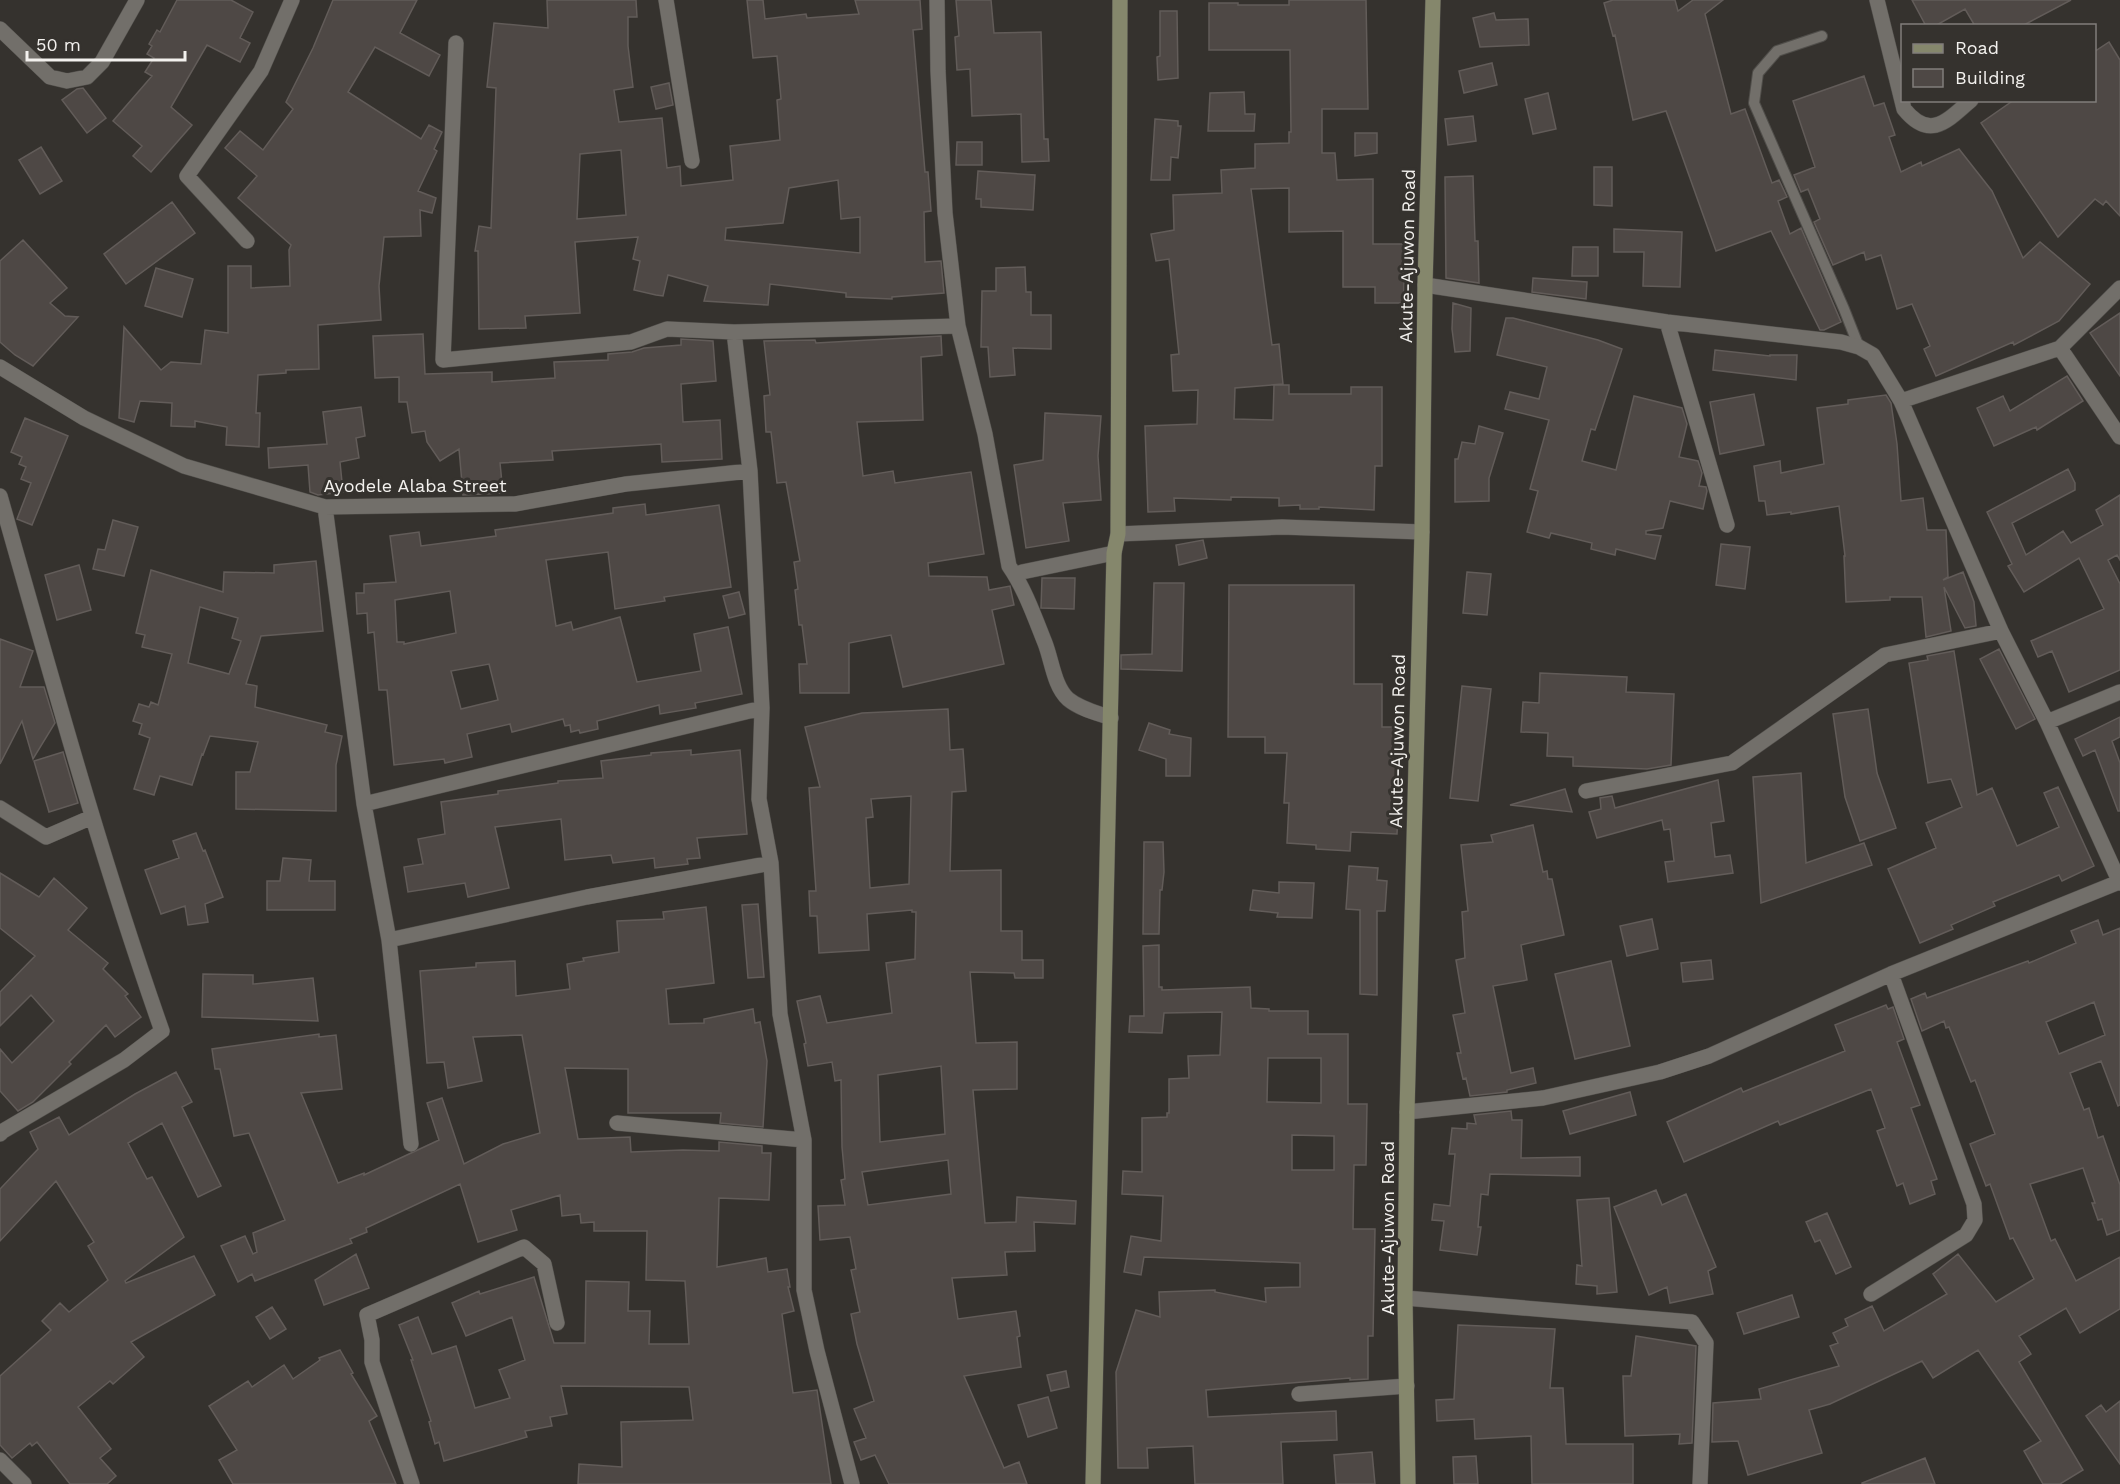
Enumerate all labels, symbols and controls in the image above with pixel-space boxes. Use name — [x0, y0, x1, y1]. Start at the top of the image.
scale bar — [27, 24, 184, 62]
legend — [1901, 24, 2096, 102]
text: 50 m — [36, 34, 81, 55]
text: Road — [1955, 37, 1999, 58]
text: Building — [1955, 67, 2025, 88]
street label: Akute-Ajuwon Road — [1395, 169, 1419, 343]
street label: Ayodele Alaba Street — [323, 475, 507, 496]
street label: Akute-Ajuwon Road — [1385, 654, 1409, 828]
street label: Akute-Ajuwon Road — [1377, 1141, 1398, 1315]

